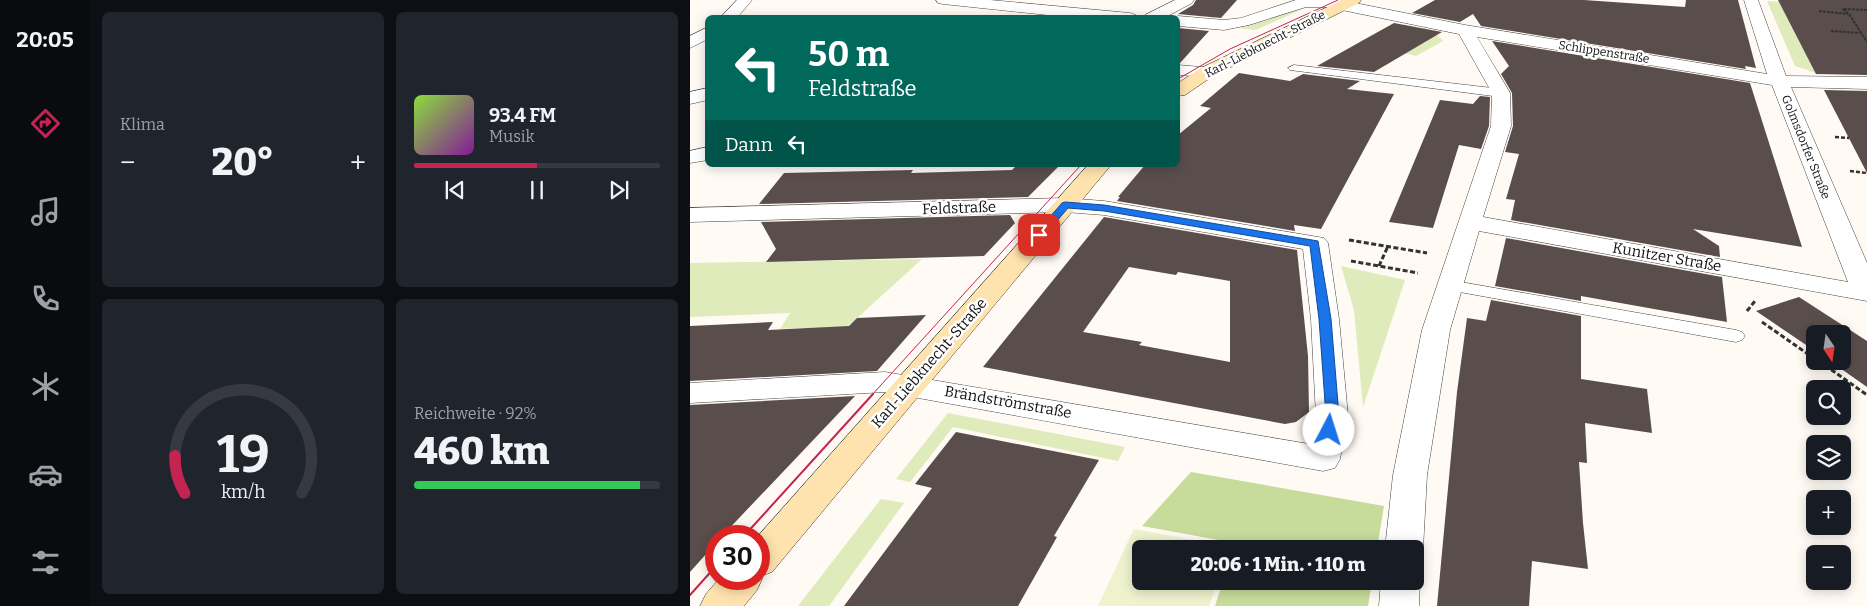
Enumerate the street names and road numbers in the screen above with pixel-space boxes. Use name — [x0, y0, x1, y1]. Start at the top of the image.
street label: Karl-Liebknecht-Straße — [1202, 8, 1328, 80]
street label: Schlippenstraße — [1558, 38, 1650, 66]
street label: Golmsdorfer Straße — [1779, 93, 1833, 201]
street label: Feldstraße — [922, 198, 996, 218]
street label: Kunitzer Straße — [1611, 239, 1723, 275]
street label: Karl-Liebknecht-Straße — [868, 294, 990, 432]
street label: Brändströmstraße — [943, 382, 1073, 422]

